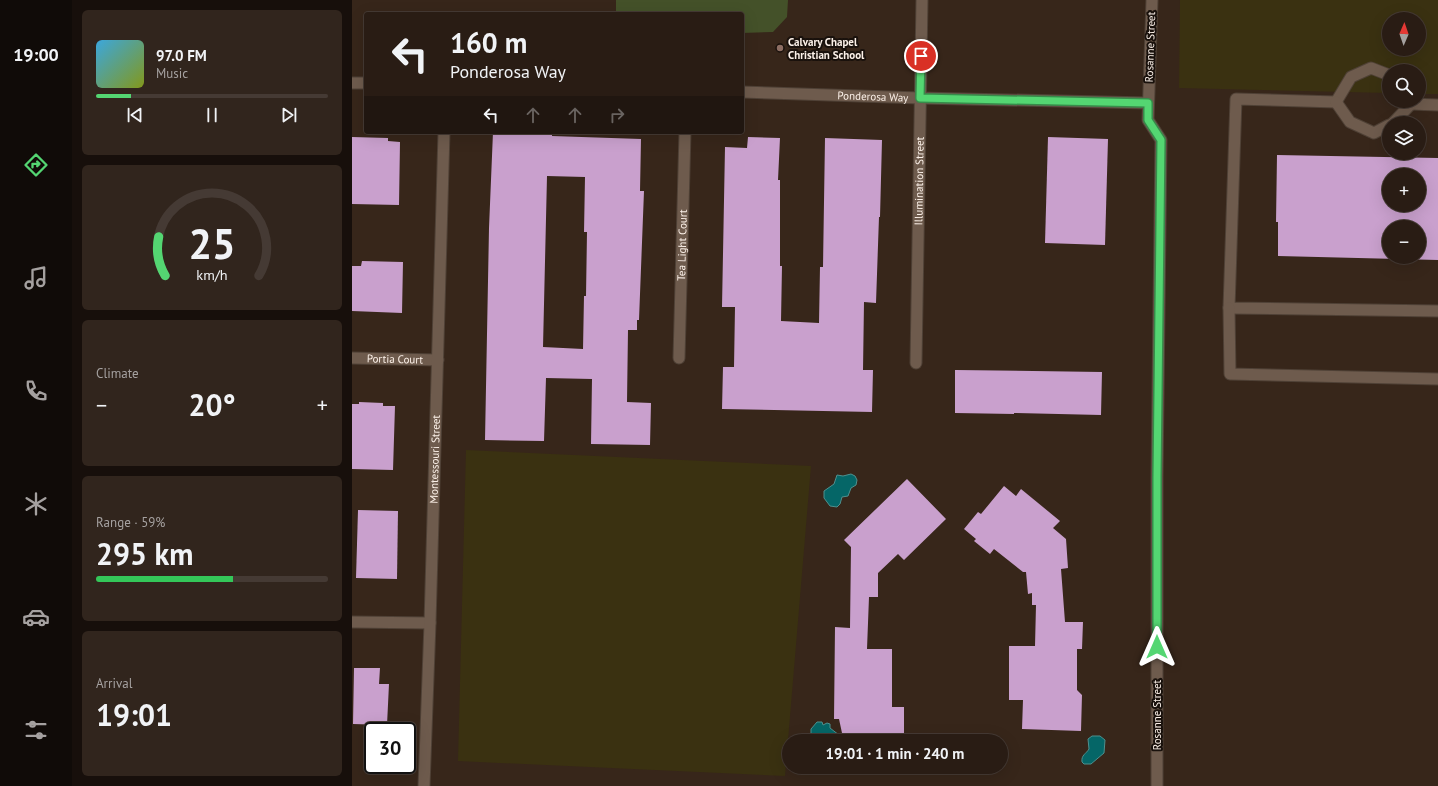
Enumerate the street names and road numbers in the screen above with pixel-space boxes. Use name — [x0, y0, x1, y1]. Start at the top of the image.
street label: Rosanne Street — [1142, 11, 1158, 83]
street label: Ponderosa Way — [837, 88, 910, 105]
street label: Illumination Street — [911, 136, 927, 225]
street label: Tea Light Court — [674, 209, 690, 281]
street label: Portia Court — [367, 351, 424, 367]
street label: Montessouri Street — [426, 414, 443, 504]
street label: Rosanne Street — [1150, 679, 1164, 750]

